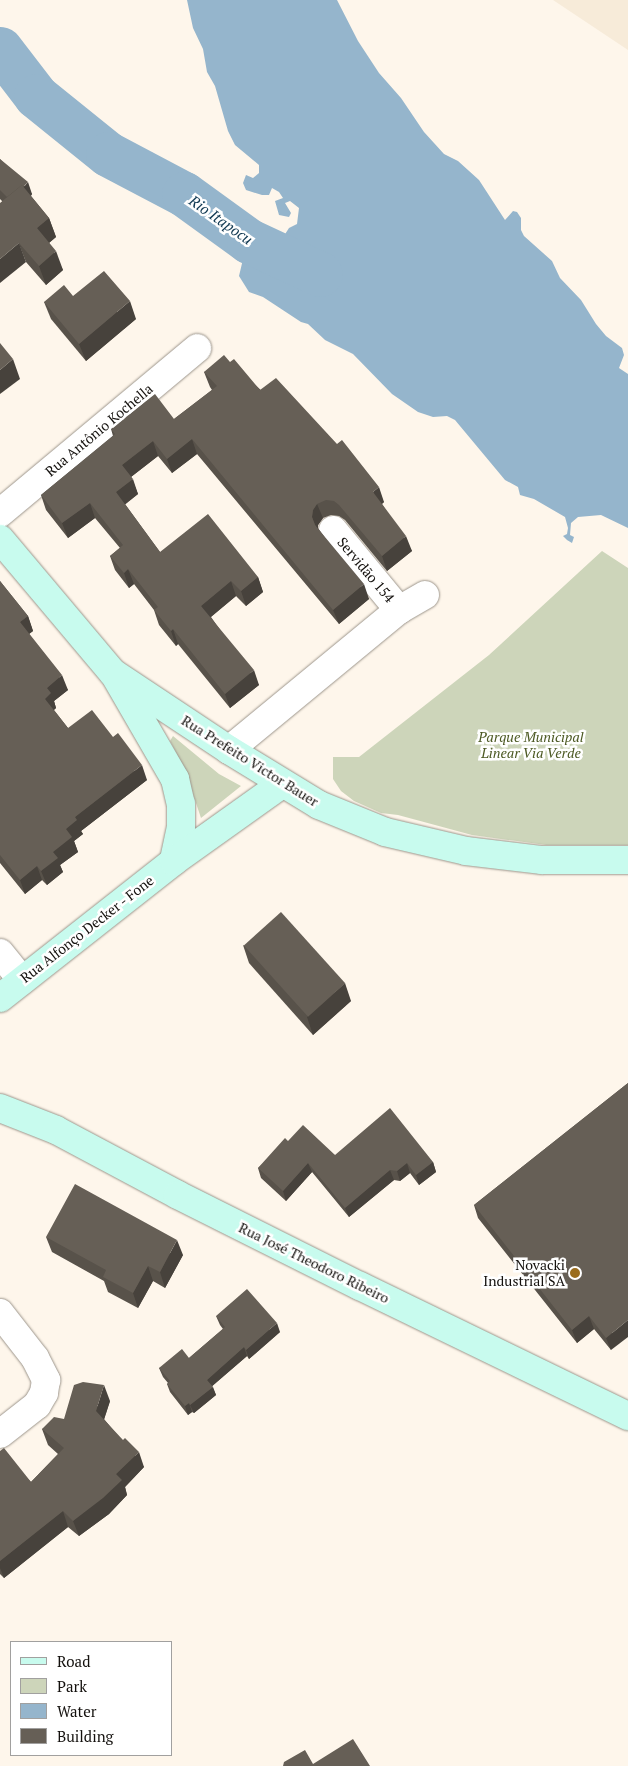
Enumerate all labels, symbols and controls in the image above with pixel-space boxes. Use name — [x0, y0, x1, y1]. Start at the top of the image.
water label: Rio Itapocu — [186, 192, 256, 248]
street label: Rua Antônio Kochella — [42, 380, 156, 480]
street label: Servidão 154 — [334, 534, 398, 606]
street label: Rua Prefeito Victor Bauer — [178, 712, 322, 810]
park label: Parque Municipal Linear Via Verde — [478, 729, 584, 762]
street label: Rua Alfonço Decker - Fone — [17, 871, 157, 987]
street label: Rua José Theodoro Ribeiro — [236, 1219, 392, 1307]
place label: Novacki Industrial SA — [483, 1257, 565, 1290]
marker: Novacki Industrial SA — [569, 1267, 581, 1279]
legend — [10, 1641, 172, 1756]
text: Road — [57, 1651, 90, 1671]
text: Park — [57, 1676, 87, 1696]
text: Water — [57, 1701, 96, 1721]
text: Building — [57, 1726, 114, 1746]

